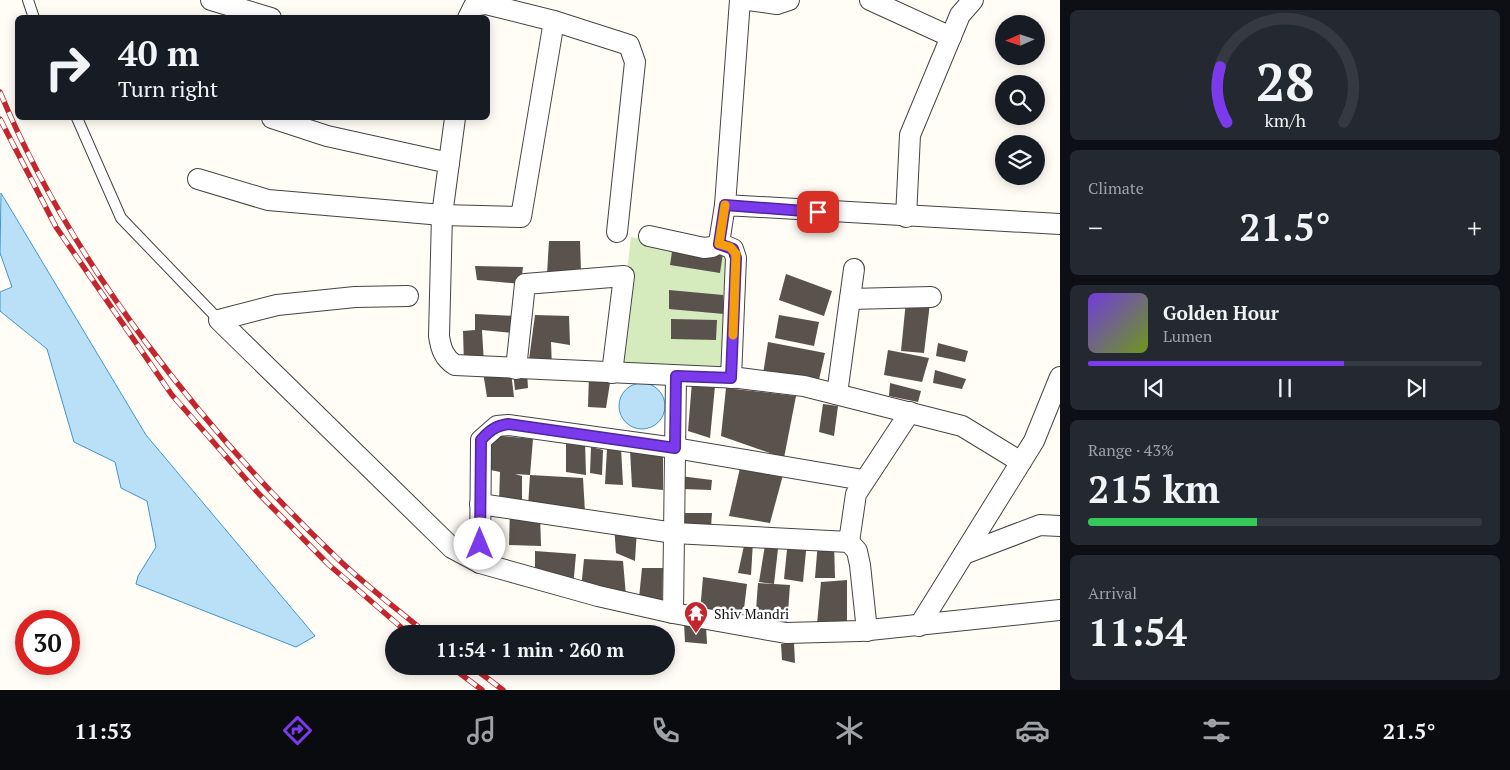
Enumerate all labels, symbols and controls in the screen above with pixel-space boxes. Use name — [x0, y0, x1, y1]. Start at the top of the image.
north arrow — [995, 15, 1045, 65]
map controls — [995, 15, 1045, 185]
text: 40 m — [118, 30, 199, 76]
icon: right — [35, 35, 100, 100]
text: 28 — [1256, 47, 1314, 116]
text: Turn right — [118, 74, 218, 103]
button: search — [995, 75, 1045, 125]
text: km/h — [1264, 108, 1306, 132]
button: layers — [995, 135, 1045, 185]
text: Climate — [1088, 177, 1144, 199]
pin — [797, 191, 839, 233]
icon: arrive — [804, 198, 832, 226]
text: 21.5° — [1239, 202, 1331, 252]
text: − — [1088, 209, 1103, 246]
text: + — [1467, 209, 1482, 246]
text: Golden Hour — [1163, 300, 1279, 325]
text: Lumen — [1163, 325, 1212, 347]
icon: previous — [1140, 374, 1168, 402]
icon: pause — [1271, 374, 1299, 402]
icon: next — [1402, 374, 1430, 402]
text: Range · 43% — [1088, 439, 1174, 461]
text: 215 km — [1088, 464, 1220, 514]
position arrow — [453, 517, 505, 569]
text: Arrival — [1088, 582, 1137, 604]
temple icon: Shiv Mandri — [683, 600, 709, 634]
place label: Shiv Mandri — [714, 604, 789, 623]
text: 11:54 — [1088, 607, 1187, 657]
speed limit sign: 30 — [15, 610, 80, 675]
text: 11:54 · 1 min · 260 m — [436, 637, 624, 662]
icon: directions — [280, 713, 315, 748]
icon: music — [464, 713, 499, 748]
icon: phone — [648, 713, 683, 748]
icon: climate — [832, 713, 867, 748]
icon: car — [1015, 713, 1050, 748]
icon: filters — [1199, 713, 1234, 748]
text: 11:53 — [74, 716, 132, 745]
text: 21.5° — [1383, 716, 1436, 745]

